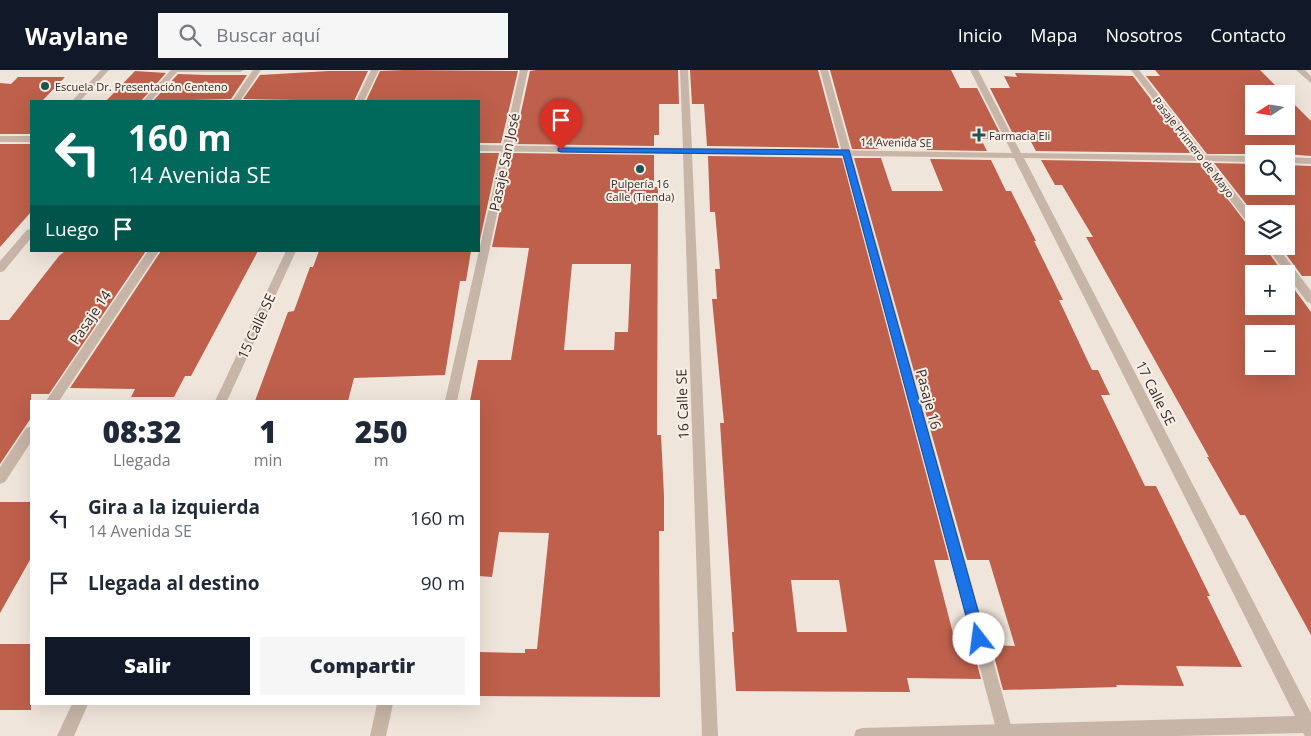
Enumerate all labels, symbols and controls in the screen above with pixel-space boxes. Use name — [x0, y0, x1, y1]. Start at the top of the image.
search box — [158, 13, 508, 58]
text: Waylane — [25, 19, 128, 52]
icon: search — [176, 21, 204, 49]
text: Buscar aquí — [216, 22, 320, 48]
text: Inicio — [958, 23, 1002, 47]
text: Mapa — [1030, 23, 1078, 47]
text: Nosotros — [1106, 23, 1183, 47]
text: Contacto — [1211, 23, 1286, 47]
place label: Escuela Dr. Presentación Centeno — [55, 79, 228, 94]
marker: Escuela Dr. Presentación Centeno — [39, 80, 51, 92]
north arrow — [1245, 85, 1295, 135]
map controls — [1245, 85, 1295, 375]
street label: Pasaje Primero de Mayo — [1150, 94, 1238, 201]
pin — [540, 99, 582, 150]
icon: arrive — [547, 106, 575, 134]
street label: Pasaje San José — [484, 111, 524, 213]
text: 160 m — [128, 114, 232, 161]
icon: left — [45, 120, 110, 185]
place label: Farmacia Eli — [989, 128, 1050, 143]
marker: Farmacia Eli — [973, 129, 985, 141]
street label: 14 Avenida SE — [860, 134, 932, 150]
button: search — [1245, 145, 1295, 195]
text: 14 Avenida SE — [128, 159, 271, 189]
marker: Pulpería 16 Calle (Tienda) — [634, 163, 646, 175]
place label: Pulpería 16 Calle (Tienda) — [606, 176, 674, 204]
button: layers — [1245, 205, 1295, 255]
icon: arrive — [109, 215, 137, 243]
text: Luego — [45, 216, 99, 242]
button: + — [1245, 265, 1295, 315]
street label: Pasaje 14 — [65, 286, 115, 348]
street label: 15 Calle SE — [233, 290, 279, 362]
button: − — [1245, 325, 1295, 375]
street label: 17 Calle SE — [1132, 357, 1180, 429]
street label: Pasaje 16 — [912, 367, 946, 431]
street label: 16 Calle SE — [671, 369, 693, 439]
text: 08:32 — [102, 411, 181, 452]
text: 1 — [259, 411, 277, 452]
text: 250 — [355, 411, 408, 452]
text: Llegada — [113, 449, 171, 471]
text: min — [254, 449, 282, 471]
text: m — [374, 449, 389, 471]
text: Gira a la izquierda — [88, 494, 260, 520]
icon: left — [45, 504, 73, 532]
text: 160 m — [410, 505, 465, 531]
text: 14 Avenida SE — [88, 520, 192, 542]
icon: arrive — [45, 569, 73, 597]
text: Llegada al destino — [88, 570, 260, 596]
text: 90 m — [421, 570, 465, 596]
position arrow — [952, 612, 1004, 664]
button: Salir — [45, 637, 250, 695]
button: Compartir — [260, 637, 465, 695]

